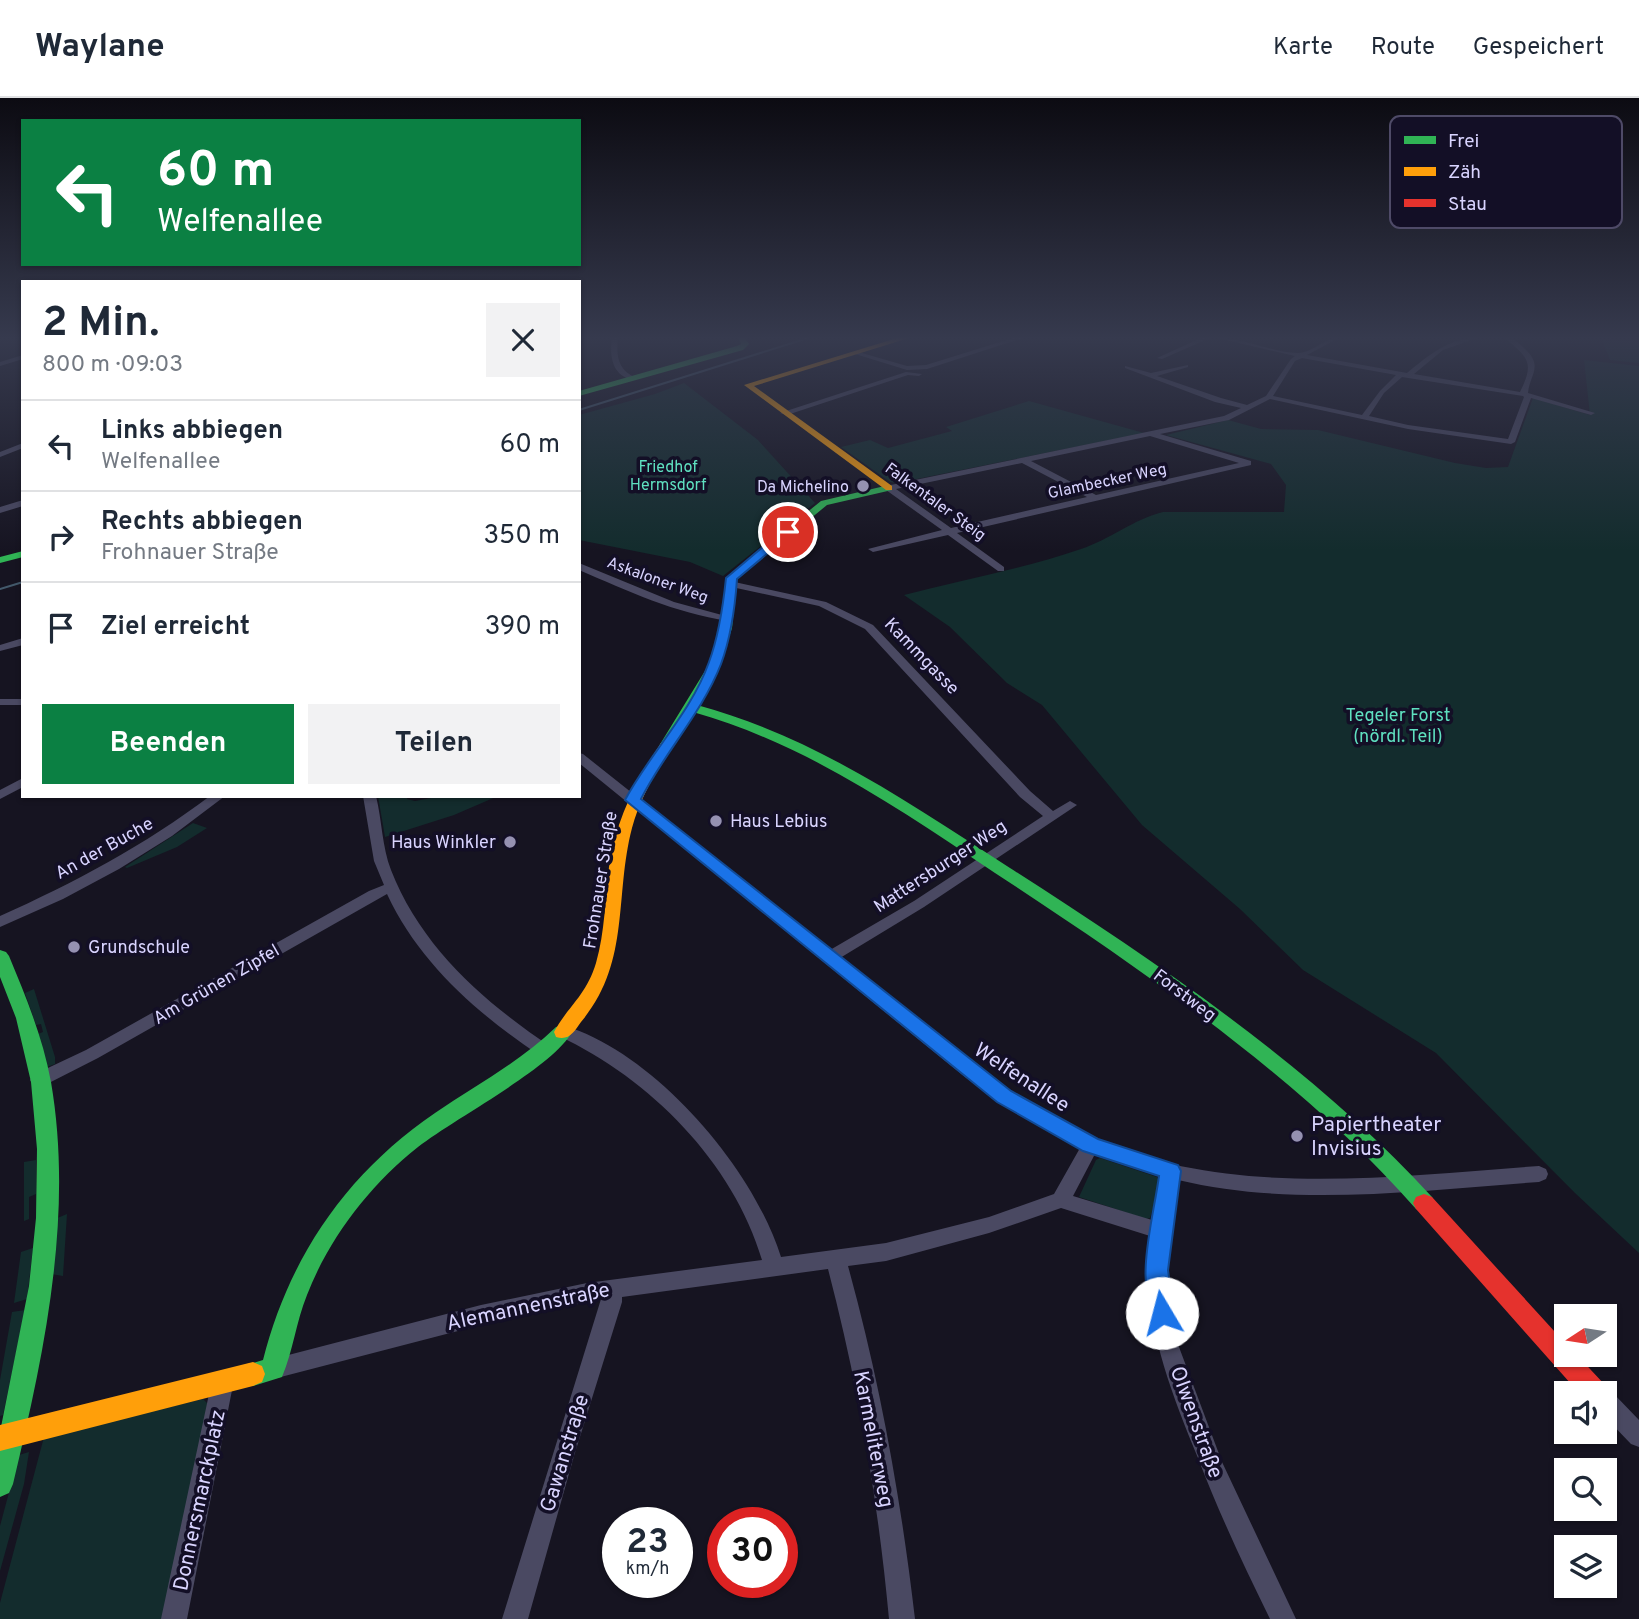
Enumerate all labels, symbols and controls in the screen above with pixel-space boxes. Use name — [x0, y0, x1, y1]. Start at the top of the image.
text: Waylane — [35, 27, 165, 69]
text: Karte — [1273, 33, 1333, 63]
text: Route — [1371, 33, 1435, 63]
text: Gespeichert — [1473, 33, 1604, 63]
legend — [1390, 116, 1622, 228]
text: Frei — [1448, 130, 1479, 154]
text: 60 m — [157, 142, 275, 204]
icon: left — [42, 147, 133, 238]
text: Zäh — [1448, 161, 1481, 185]
text: Stau — [1448, 193, 1487, 217]
text: Welfenallee — [157, 203, 323, 243]
text: 2 Min. — [42, 298, 159, 351]
button: close — [486, 303, 560, 377]
text: 800 m · 09:03 — [42, 351, 183, 380]
text: Links abbiegen — [101, 415, 283, 448]
icon: left — [42, 427, 80, 465]
text: 60 m — [500, 429, 560, 462]
text: Welfenallee — [101, 448, 220, 477]
park label: Friedhof Hermsdorf — [630, 458, 707, 496]
street label: Falkentaler Steig — [880, 459, 989, 546]
street label: Glambecker Weg — [1046, 460, 1169, 504]
place label: Da Michelino — [757, 478, 849, 498]
marker: Da Michelino — [855, 478, 871, 494]
pin — [758, 502, 818, 562]
text: Rechts abbiegen — [101, 506, 303, 539]
icon: arrive — [769, 513, 807, 551]
icon: right — [42, 518, 80, 556]
text: 350 m — [483, 520, 560, 553]
text: Frohnauer Straße — [101, 539, 279, 568]
street label: Askaloner Weg — [604, 553, 711, 608]
icon: arrive — [42, 609, 80, 647]
text: Ziel erreicht — [101, 611, 250, 644]
text: 390 m — [485, 611, 560, 644]
street label: Kammgasse — [878, 614, 963, 700]
button: Beenden — [42, 704, 294, 784]
button: Teilen — [308, 704, 560, 784]
park label: Tegeler Forst (nördl. Teil) — [1346, 705, 1450, 749]
street label: Frohnauer Straße — [579, 810, 624, 951]
place label: Haus Lebius — [730, 811, 827, 834]
street label: An der Buche — [52, 813, 158, 886]
marker: Haus Lebius — [708, 813, 724, 829]
street label: Mattersburger Weg — [870, 816, 1012, 919]
place label: Haus Winkler — [391, 832, 496, 855]
marker: Haus Winkler — [502, 834, 518, 850]
place label: Grundschule — [88, 937, 190, 960]
marker: Grundschule — [66, 939, 82, 955]
street label: Am Grünen Zipfel — [149, 940, 284, 1031]
street label: Forstweg — [1148, 965, 1220, 1027]
street label: Welfenallee — [968, 1037, 1074, 1119]
place label: Papiertheater Invisius — [1311, 1112, 1441, 1163]
marker: Papiertheater Invisius — [1289, 1128, 1305, 1144]
position arrow — [1125, 1276, 1199, 1350]
street label: Alemannenstraße — [444, 1277, 613, 1338]
north arrow — [1554, 1304, 1617, 1367]
map controls — [1554, 1304, 1617, 1598]
street label: Olwenstraße — [1163, 1363, 1228, 1482]
street label: Karmeliterweg — [846, 1369, 899, 1510]
button: sound — [1554, 1381, 1617, 1444]
street label: Gawanstraße — [535, 1391, 596, 1516]
street label: Donnersmarckplatz — [168, 1407, 233, 1593]
button: search — [1554, 1458, 1617, 1521]
speed limit sign: 30 — [707, 1507, 798, 1598]
text: 23 — [626, 1521, 669, 1565]
button: layers — [1554, 1535, 1617, 1598]
text: km/h — [626, 1558, 669, 1581]

